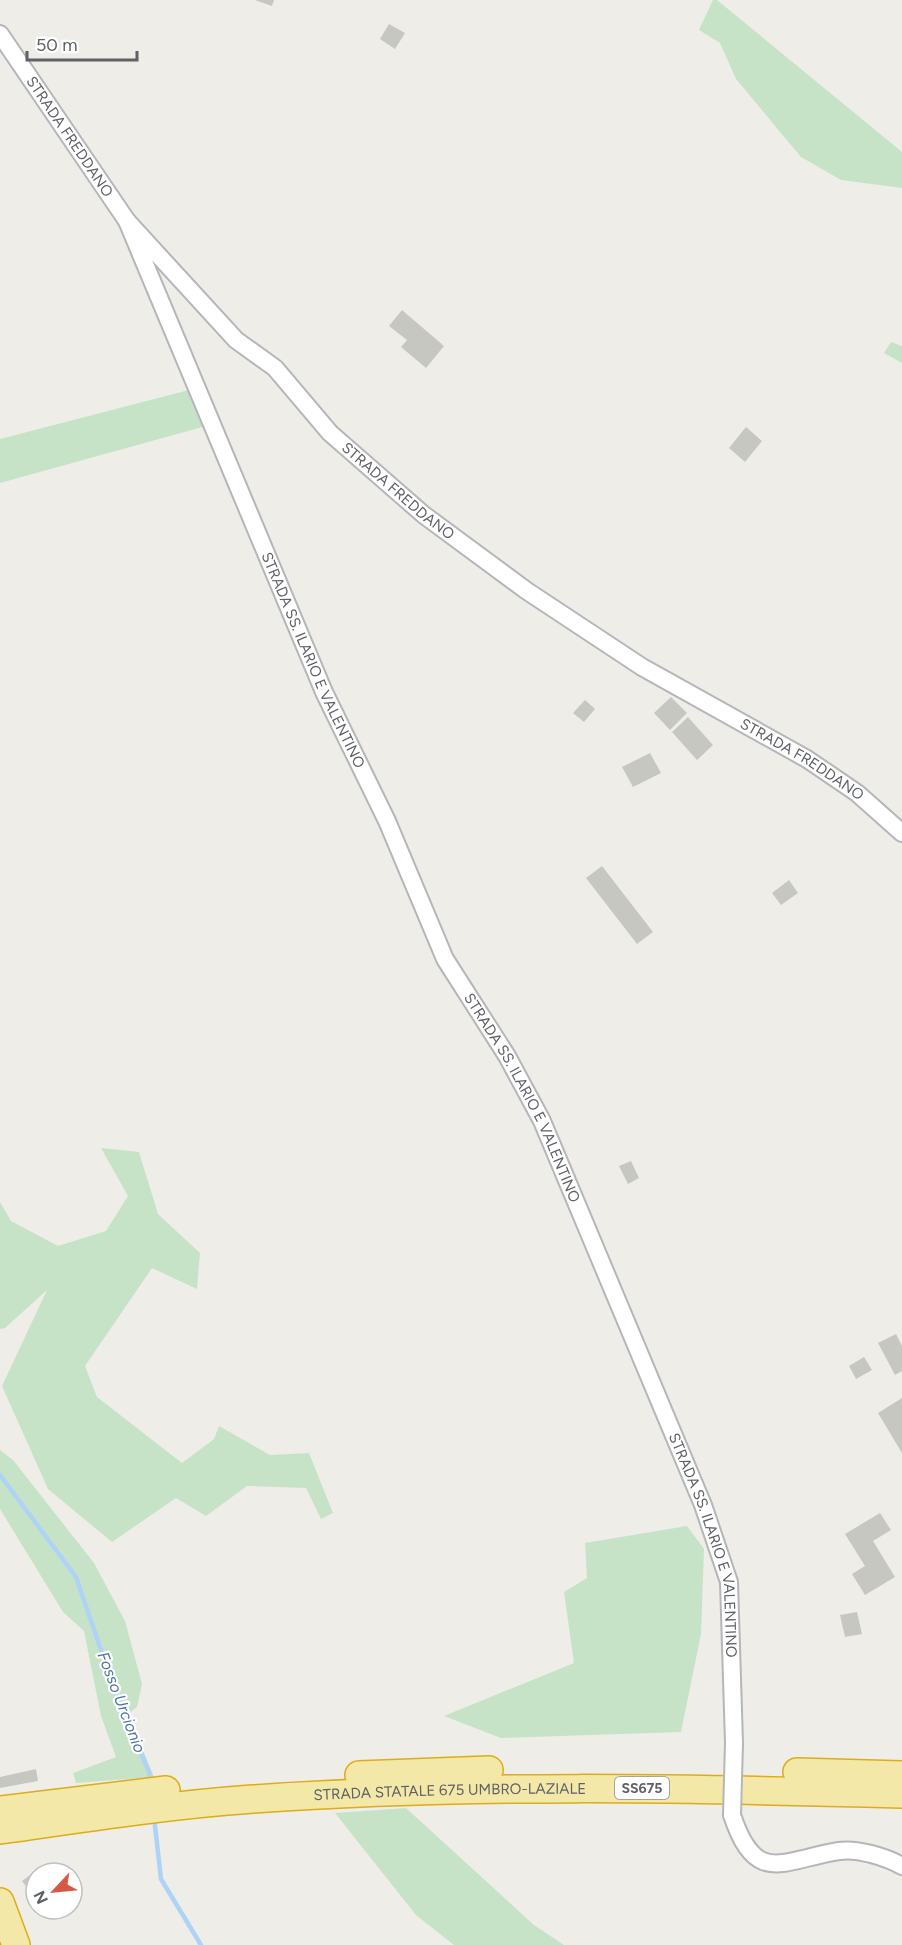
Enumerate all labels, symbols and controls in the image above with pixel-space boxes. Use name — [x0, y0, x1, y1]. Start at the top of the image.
scale bar — [27, 24, 136, 62]
text: 50 m — [36, 34, 78, 56]
street label: STRADA FREDDANO — [22, 73, 117, 200]
street label: STRADA FREDDANO — [338, 438, 458, 543]
street label: STRADA SS. ILARIO E VALENTINO — [258, 550, 369, 771]
street label: STRADA FREDDANO — [737, 715, 868, 804]
street label: STRADA SS. ILARIO E VALENTINO — [460, 990, 584, 1205]
street label: STRADA SS. ILARIO E VALENTINO — [665, 1430, 740, 1658]
water label: Fosso Urcionio — [94, 1649, 149, 1755]
road number: SS675 — [615, 1777, 669, 1799]
street label: STRADA STATALE 675 UMBRO-LAZIALE — [313, 1780, 586, 1804]
north arrow — [24, 1861, 84, 1921]
text: N — [30, 1888, 52, 1907]

